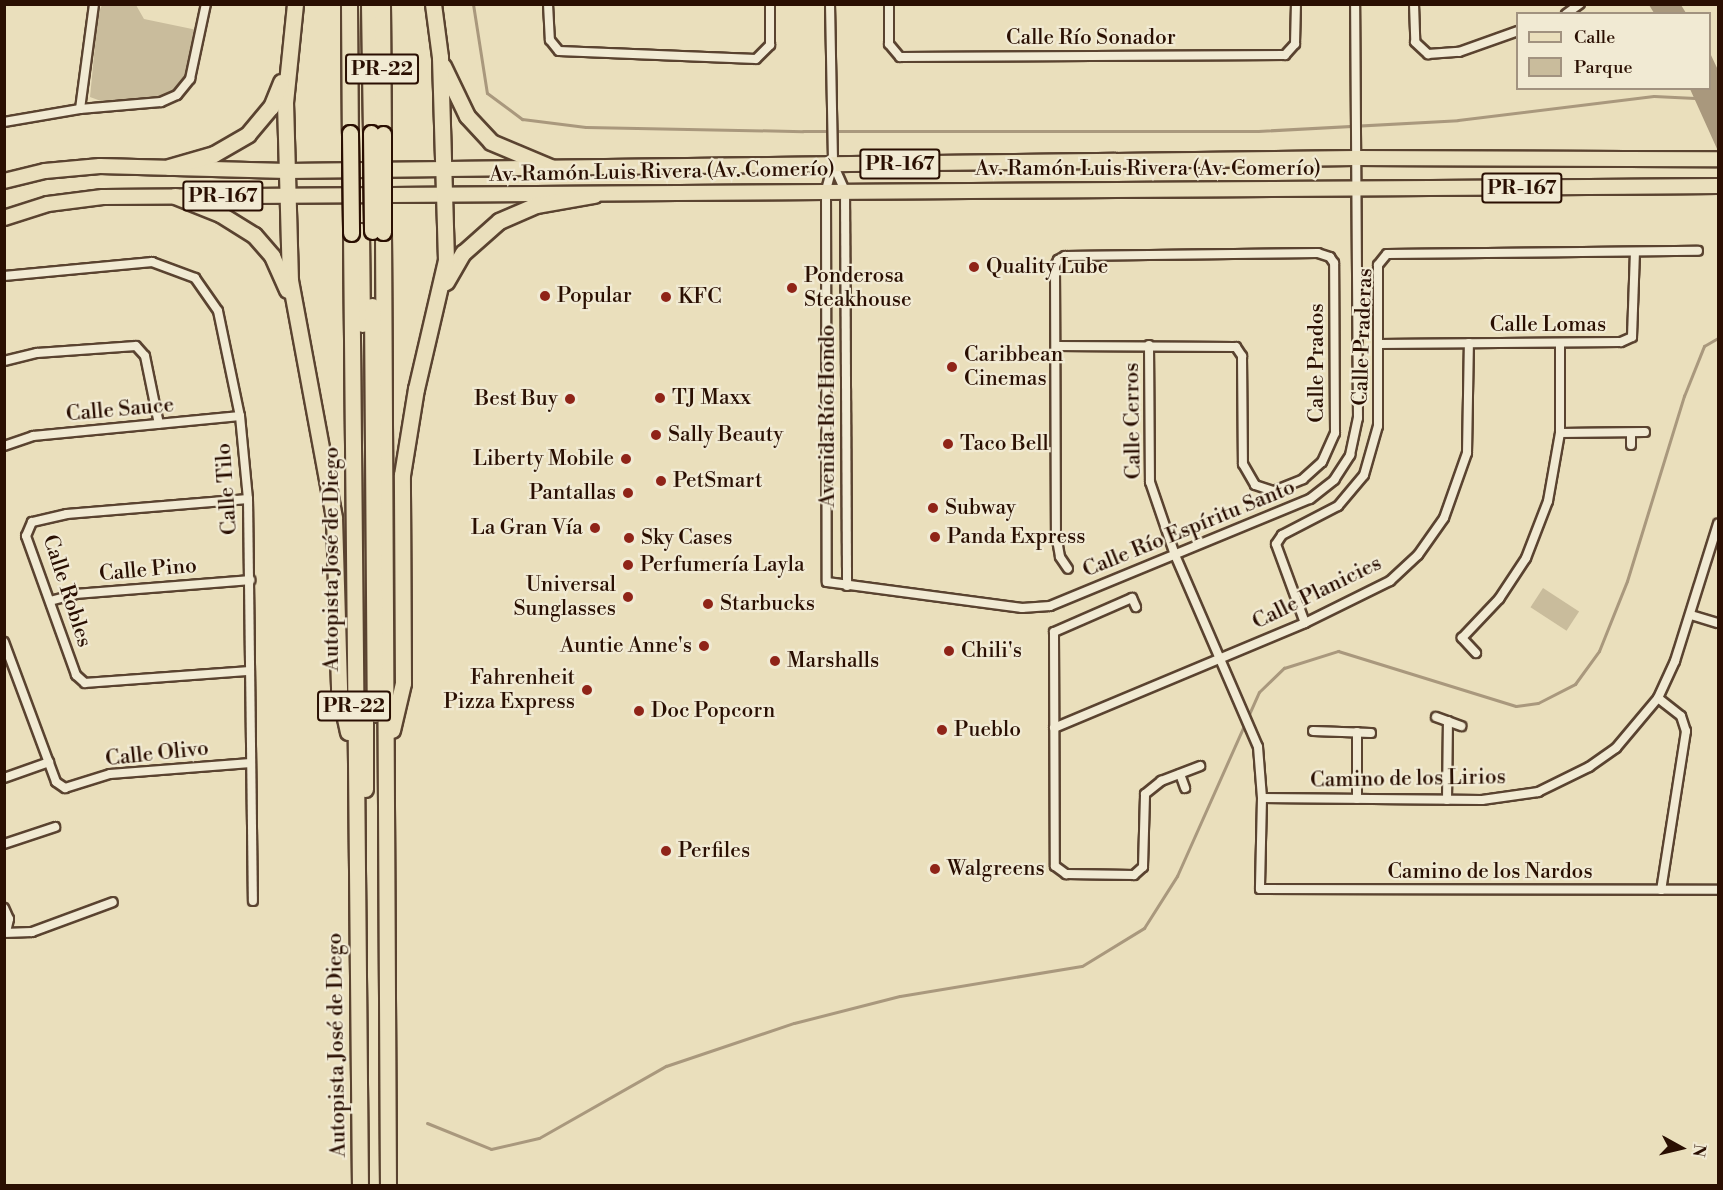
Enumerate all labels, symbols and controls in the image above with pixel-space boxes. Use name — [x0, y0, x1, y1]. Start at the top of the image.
legend — [1516, 12, 1711, 90]
street label: Calle Río Sonador — [1006, 25, 1176, 51]
text: Calle — [1574, 26, 1615, 49]
road number: PR-22 — [344, 52, 419, 86]
text: Parque — [1574, 56, 1633, 79]
road number: PR-167 — [858, 147, 942, 181]
street label: Av. Ramón Luis Rivera (Av. Comerío) — [489, 156, 835, 188]
street label: Av. Ramón Luis Rivera (Av. Comerío) — [975, 156, 1321, 182]
road number: PR-167 — [1480, 171, 1564, 205]
road number: PR-167 — [181, 179, 265, 213]
place label: Quality Lube — [986, 254, 1108, 280]
marker: Quality Lube — [967, 260, 981, 274]
place label: Ponderosa Steakhouse — [804, 263, 912, 313]
street label: Calle Praderas — [1348, 268, 1378, 406]
marker: Ponderosa Steakhouse — [785, 281, 799, 295]
place label: Popular — [557, 283, 632, 309]
place label: KFC — [678, 284, 722, 310]
marker: Popular — [538, 289, 552, 303]
marker: KFC — [659, 290, 673, 304]
street label: Calle Prados — [1304, 303, 1330, 423]
street label: Calle Lomas — [1490, 312, 1606, 338]
street label: Avenida Río Hondo — [815, 325, 841, 507]
place label: Caribbean Cinemas — [964, 342, 1063, 392]
marker: Caribbean Cinemas — [945, 360, 959, 374]
street label: Calle Cerros — [1119, 362, 1147, 480]
place label: TJ Maxx — [672, 385, 751, 411]
place label: Best Buy — [475, 386, 558, 412]
marker: TJ Maxx — [653, 391, 667, 405]
marker: Best Buy — [563, 392, 577, 406]
street label: Calle Sauce — [65, 393, 175, 427]
place label: Sally Beauty — [668, 422, 783, 448]
marker: Sally Beauty — [649, 428, 663, 442]
place label: Taco Bell — [960, 431, 1049, 457]
marker: Taco Bell — [941, 437, 955, 451]
street label: Calle Tilo — [211, 442, 243, 536]
place label: Liberty Mobile — [473, 446, 614, 472]
street label: Autopista José de Diego — [319, 447, 345, 671]
marker: Liberty Mobile — [619, 452, 633, 466]
place label: PetSmart — [673, 468, 762, 494]
marker: PetSmart — [654, 474, 668, 488]
street label: Calle Río Espíritu Santo — [1079, 475, 1299, 583]
place label: Pantallas — [529, 480, 616, 506]
marker: Pantallas — [621, 486, 635, 500]
place label: Subway — [945, 495, 1016, 521]
marker: Subway — [926, 501, 940, 515]
place label: La Gran Vía — [471, 515, 583, 541]
marker: La Gran Vía — [588, 521, 602, 535]
place label: Panda Express — [947, 524, 1085, 550]
place label: Sky Cases — [641, 525, 732, 551]
marker: Panda Express — [928, 530, 942, 544]
marker: Sky Cases — [622, 531, 636, 545]
street label: Calle Robles — [37, 532, 97, 650]
street label: Calle Planicies — [1248, 551, 1386, 635]
place label: Perfumería Layla — [640, 552, 805, 578]
street label: Calle Pino — [98, 553, 198, 587]
marker: Perfumería Layla — [621, 558, 635, 572]
place label: Universal Sunglasses — [514, 572, 616, 622]
marker: Universal Sunglasses — [621, 590, 635, 604]
place label: Starbucks — [720, 591, 815, 617]
marker: Starbucks — [701, 597, 715, 611]
place label: Auntie Anne's — [560, 633, 692, 659]
place label: Chili's — [961, 638, 1022, 664]
marker: Auntie Anne's — [697, 639, 711, 653]
marker: Chili's — [942, 644, 956, 658]
place label: Marshalls — [787, 648, 879, 674]
marker: Marshalls — [768, 654, 782, 668]
place label: Fahrenheit Pizza Express — [443, 665, 575, 715]
marker: Fahrenheit Pizza Express — [580, 683, 594, 697]
road number: PR-22 — [316, 689, 392, 723]
place label: Doc Popcorn — [651, 698, 775, 724]
marker: Doc Popcorn — [632, 704, 646, 718]
place label: Pueblo — [954, 717, 1021, 743]
marker: Pueblo — [935, 723, 949, 737]
street label: Calle Olivo — [104, 736, 210, 772]
street label: Camino de los Lirios — [1310, 765, 1506, 793]
place label: Perfiles — [678, 838, 750, 864]
marker: Perfiles — [659, 844, 673, 858]
place label: Walgreens — [947, 856, 1045, 882]
street label: Camino de los Nardos — [1387, 859, 1593, 885]
marker: Walgreens — [928, 862, 942, 876]
street label: Autopista José de Diego — [322, 932, 352, 1158]
north arrow — [1651, 1118, 1711, 1178]
text: N — [1688, 1143, 1710, 1158]

